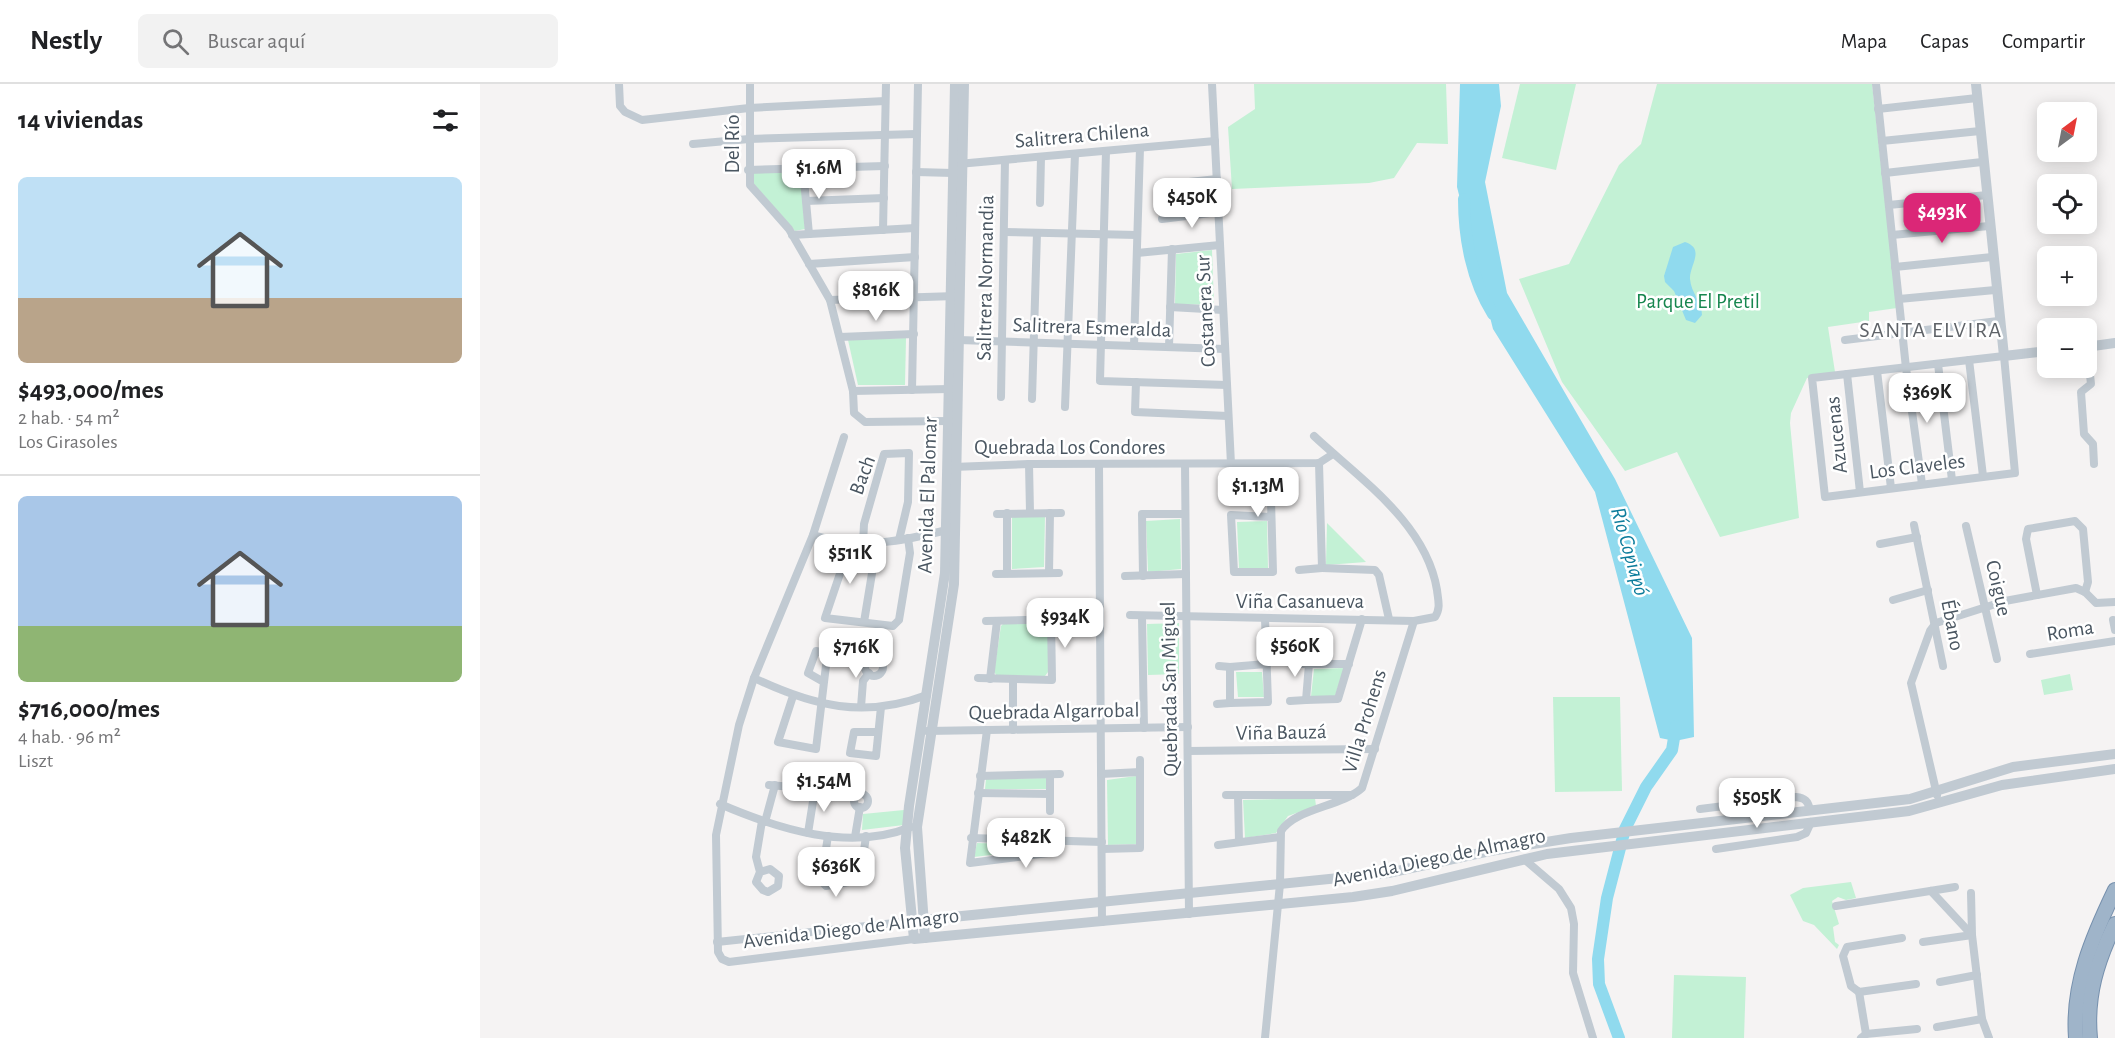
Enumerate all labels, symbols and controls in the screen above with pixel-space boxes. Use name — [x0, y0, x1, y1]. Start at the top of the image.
search box — [138, 14, 558, 68]
icon: search — [159, 25, 192, 58]
text: Nestly — [30, 27, 102, 55]
text: Buscar aquí — [207, 30, 305, 52]
text: Mapa — [1841, 31, 1887, 52]
text: Capas — [1920, 31, 1969, 52]
text: Compartir — [2002, 31, 2085, 52]
north arrow — [2037, 102, 2097, 162]
map controls — [2037, 102, 2097, 378]
icon: filters — [429, 104, 462, 137]
text: 14 viviendas — [18, 107, 143, 133]
street label: Del Río — [722, 115, 743, 173]
street label: Salitrera Chilena — [1014, 119, 1150, 152]
pin: $1.6M — [777, 149, 861, 200]
text: $1.6M — [796, 158, 842, 178]
button: locate — [2037, 174, 2097, 234]
pin: $450K — [1150, 178, 1234, 229]
text: $450K — [1167, 187, 1217, 207]
pin: $493K — [1900, 193, 1984, 244]
street label: Salitrera Normandia — [974, 195, 997, 361]
text: $493K — [1917, 202, 1967, 222]
icon: home — [186, 216, 294, 324]
button: + — [2037, 246, 2097, 306]
street label: Costanera Sur — [1192, 254, 1219, 368]
pin: $816K — [834, 271, 918, 322]
text: $816K — [852, 280, 900, 300]
park label: Parque El Pretil — [1636, 291, 1760, 312]
street label: Salitrera Esmeralda — [1012, 314, 1172, 341]
button: − — [2037, 318, 2097, 378]
district label: SANTA ELVIRA — [1859, 319, 2003, 341]
pin: $369K — [1885, 373, 1969, 424]
text: $493,000/mes — [18, 377, 164, 403]
text: $369K — [1903, 382, 1951, 402]
street label: Azucenas — [1822, 395, 1851, 475]
text: 2 hab. · 54 m² — [18, 408, 119, 428]
street label: Avenida El Palomar — [914, 416, 941, 574]
text: Los Girasoles — [18, 432, 118, 452]
street label: Quebrada Los Condores — [974, 437, 1166, 458]
street label: Los Claveles — [1868, 450, 1966, 483]
street label: Bach — [846, 453, 879, 498]
pin: $1.13M — [1209, 467, 1307, 518]
text: $1.13M — [1232, 476, 1284, 496]
water label: Río Copiapó — [1606, 504, 1653, 598]
pin: $511K — [808, 534, 892, 585]
icon: home — [186, 535, 294, 643]
text: $511K — [828, 543, 872, 563]
street label: Coigue — [1982, 558, 2015, 618]
street label: Viña Casanueva — [1236, 591, 1364, 612]
street label: Ébano — [1937, 597, 1970, 652]
pin: $934K — [1023, 598, 1107, 649]
street label: Quebrada San Miguel — [1157, 601, 1182, 777]
text: $934K — [1040, 607, 1090, 627]
street label: Roma — [2045, 616, 2095, 645]
pin: $560K — [1253, 627, 1337, 678]
pin: $716K — [814, 628, 898, 679]
text: $560K — [1270, 636, 1320, 656]
text: $716K — [833, 637, 879, 657]
street label: Villa Prohens — [1339, 667, 1390, 776]
text: $716,000/mes — [18, 696, 160, 722]
street label: Quebrada Algarrobal — [968, 700, 1140, 723]
street label: Viña Bauzá — [1235, 721, 1327, 744]
text: 4 hab. · 96 m² — [18, 727, 121, 747]
text: Liszt — [18, 751, 53, 771]
pin: $1.54M — [775, 762, 873, 813]
text: $1.54M — [796, 771, 852, 791]
pin: $505K — [1715, 778, 1799, 829]
text: $505K — [1733, 787, 1781, 807]
pin: $482K — [984, 818, 1068, 869]
street label: Avenida Diego de Almagro — [1331, 825, 1548, 890]
text: $482K — [1001, 827, 1051, 847]
pin: $636K — [794, 847, 878, 898]
text: $636K — [812, 856, 860, 876]
street label: Avenida Diego de Almagro — [742, 905, 960, 952]

